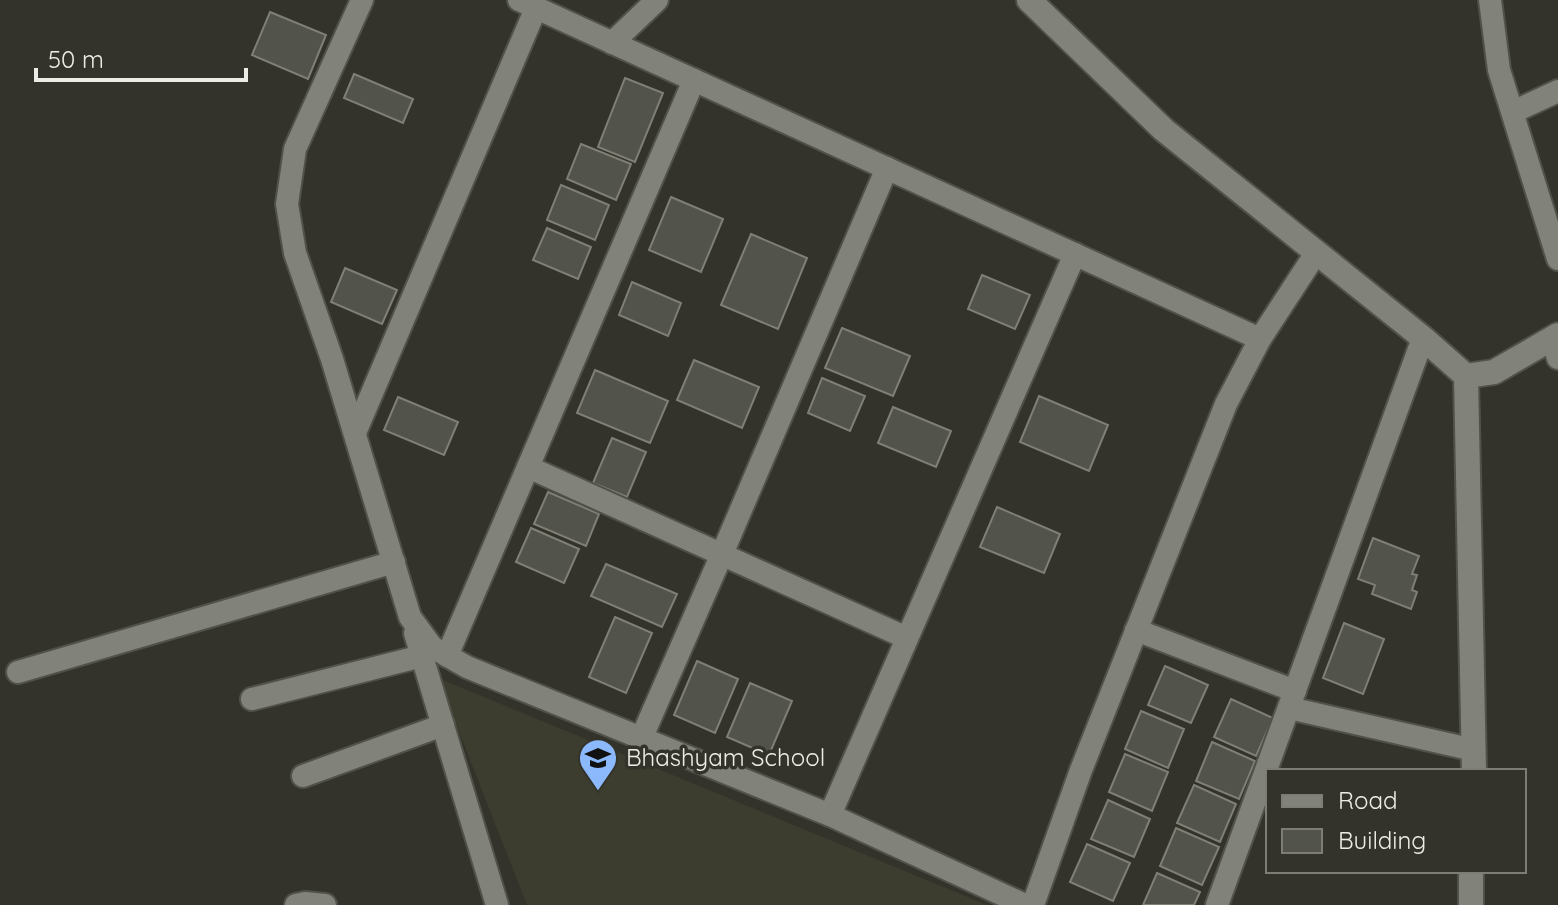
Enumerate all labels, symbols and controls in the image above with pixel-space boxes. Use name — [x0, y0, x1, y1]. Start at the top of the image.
scale bar — [36, 32, 246, 82]
text: 50 m — [48, 44, 104, 74]
school or university icon: Bhashyam School — [577, 737, 619, 792]
place label: Bhashyam School — [626, 742, 825, 772]
legend — [1266, 769, 1526, 873]
text: Road — [1338, 785, 1398, 815]
text: Building — [1338, 825, 1426, 855]

